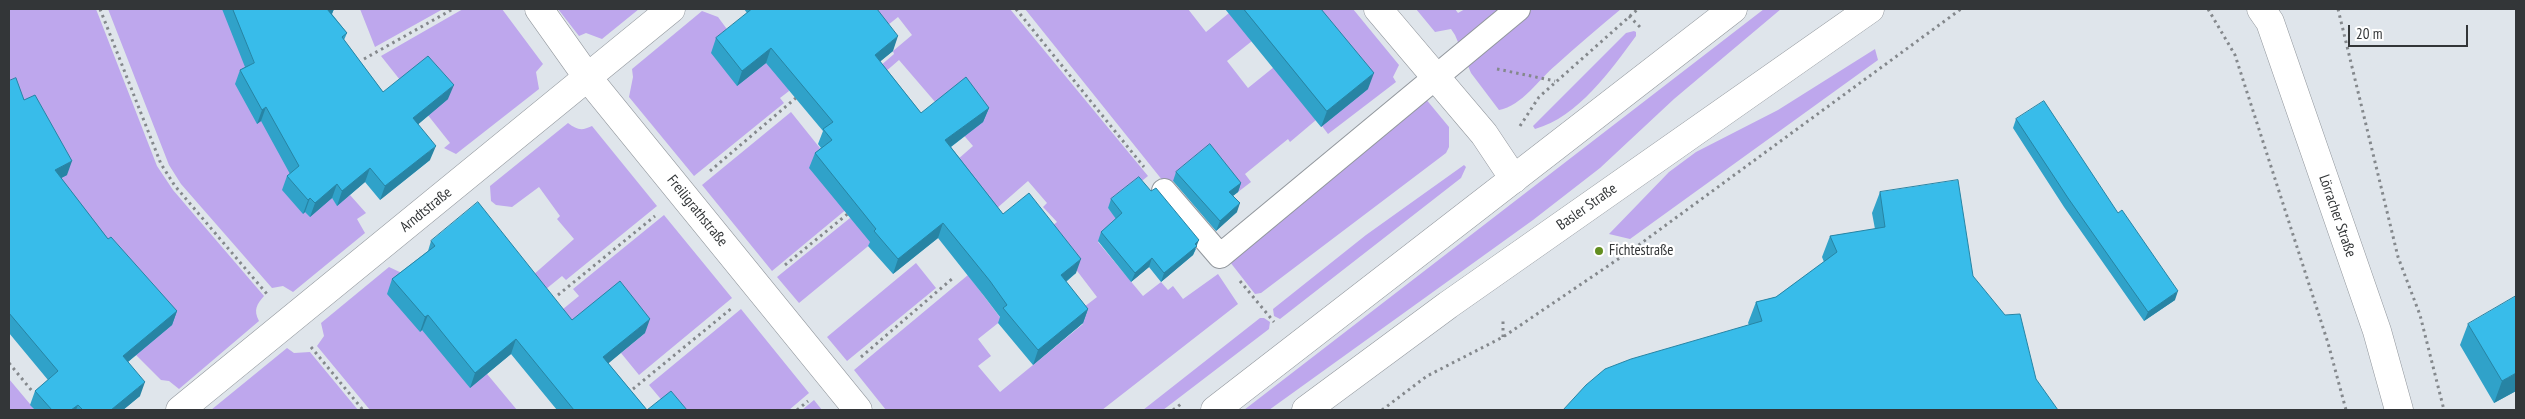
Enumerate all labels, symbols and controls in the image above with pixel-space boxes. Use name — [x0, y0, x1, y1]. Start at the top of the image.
scale bar — [2350, 15, 2470, 47]
text: 20 m — [2356, 24, 2382, 43]
street label: Freiligrathstraße — [663, 172, 731, 250]
street label: Lörracher Straße — [2315, 172, 2359, 260]
street label: Basler Straße — [1553, 180, 1621, 234]
street label: Arndtstraße — [397, 184, 455, 236]
place label: Fichtestraße — [1609, 242, 1673, 260]
marker: Fichtestraße — [1593, 245, 1605, 257]

